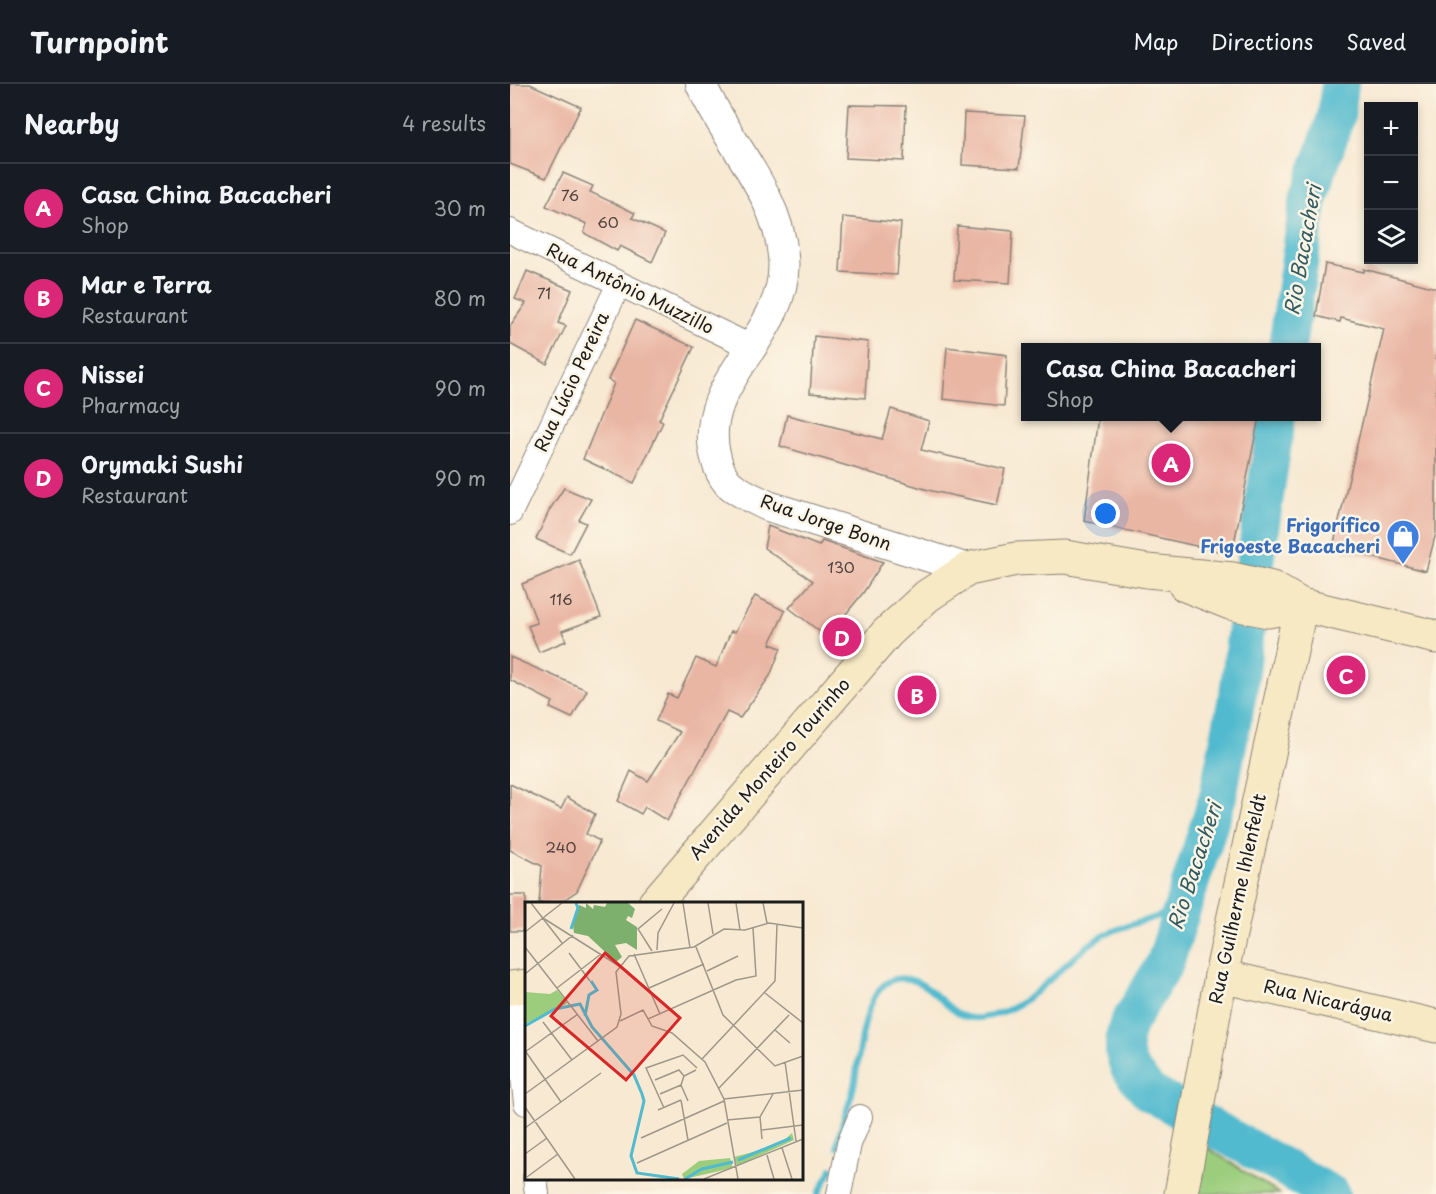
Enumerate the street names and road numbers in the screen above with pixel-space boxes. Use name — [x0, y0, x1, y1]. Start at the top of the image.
street label: Rua Antônio Muzzillo — [542, 235, 719, 340]
street label: Rua Lúcio Pereira — [526, 306, 615, 456]
street label: Rua Jorge Bonn — [757, 486, 896, 557]
street label: Avenida Monteiro Tourinho — [682, 671, 856, 865]
street label: Rua Guilherme Ihlenfeldt — [1201, 791, 1272, 1006]
street label: Rua Nicarágua — [1261, 972, 1396, 1028]

